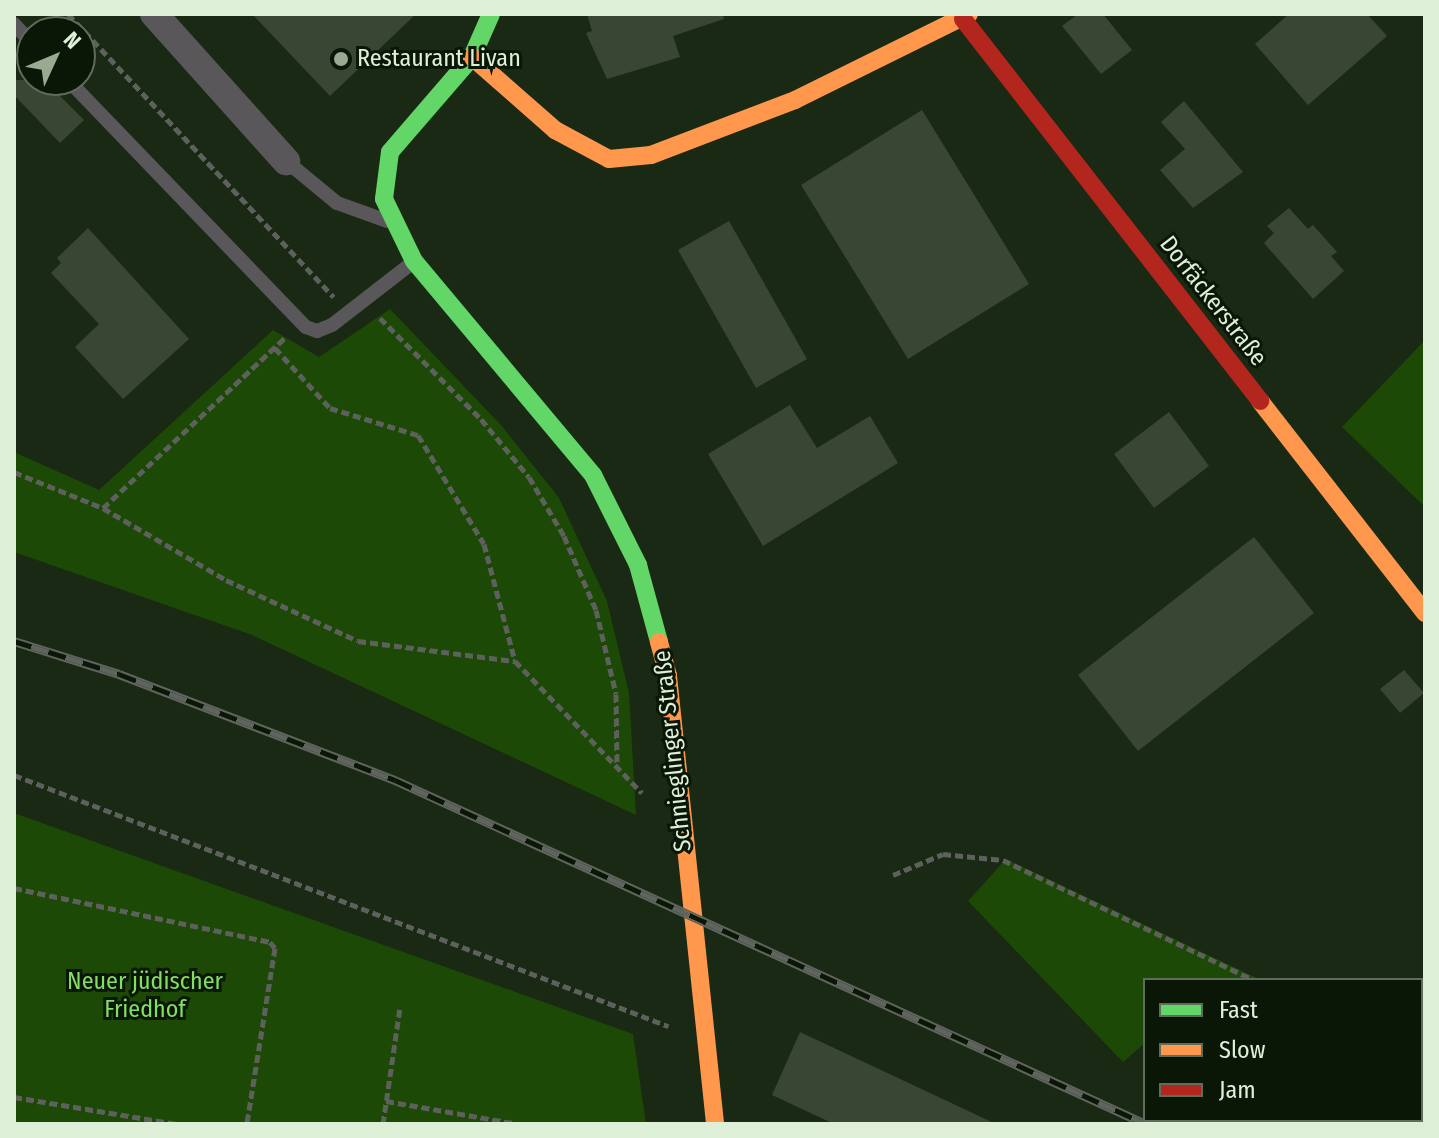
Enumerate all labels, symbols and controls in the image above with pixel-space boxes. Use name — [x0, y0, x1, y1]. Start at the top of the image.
north arrow — [16, 16, 96, 96]
text: N — [58, 26, 86, 54]
place label: Restaurant Livan — [357, 45, 521, 73]
marker: Restaurant Livan — [332, 50, 350, 68]
street label: Dorfäckerstraße — [1153, 230, 1273, 372]
street label: Schnieglinger Straße — [648, 649, 698, 853]
park label: Neuer jüdischer Friedhof — [67, 968, 223, 1024]
legend — [1143, 978, 1423, 1122]
text: Fast — [1219, 996, 1258, 1024]
text: Slow — [1219, 1036, 1265, 1064]
text: Jam — [1219, 1076, 1256, 1104]

